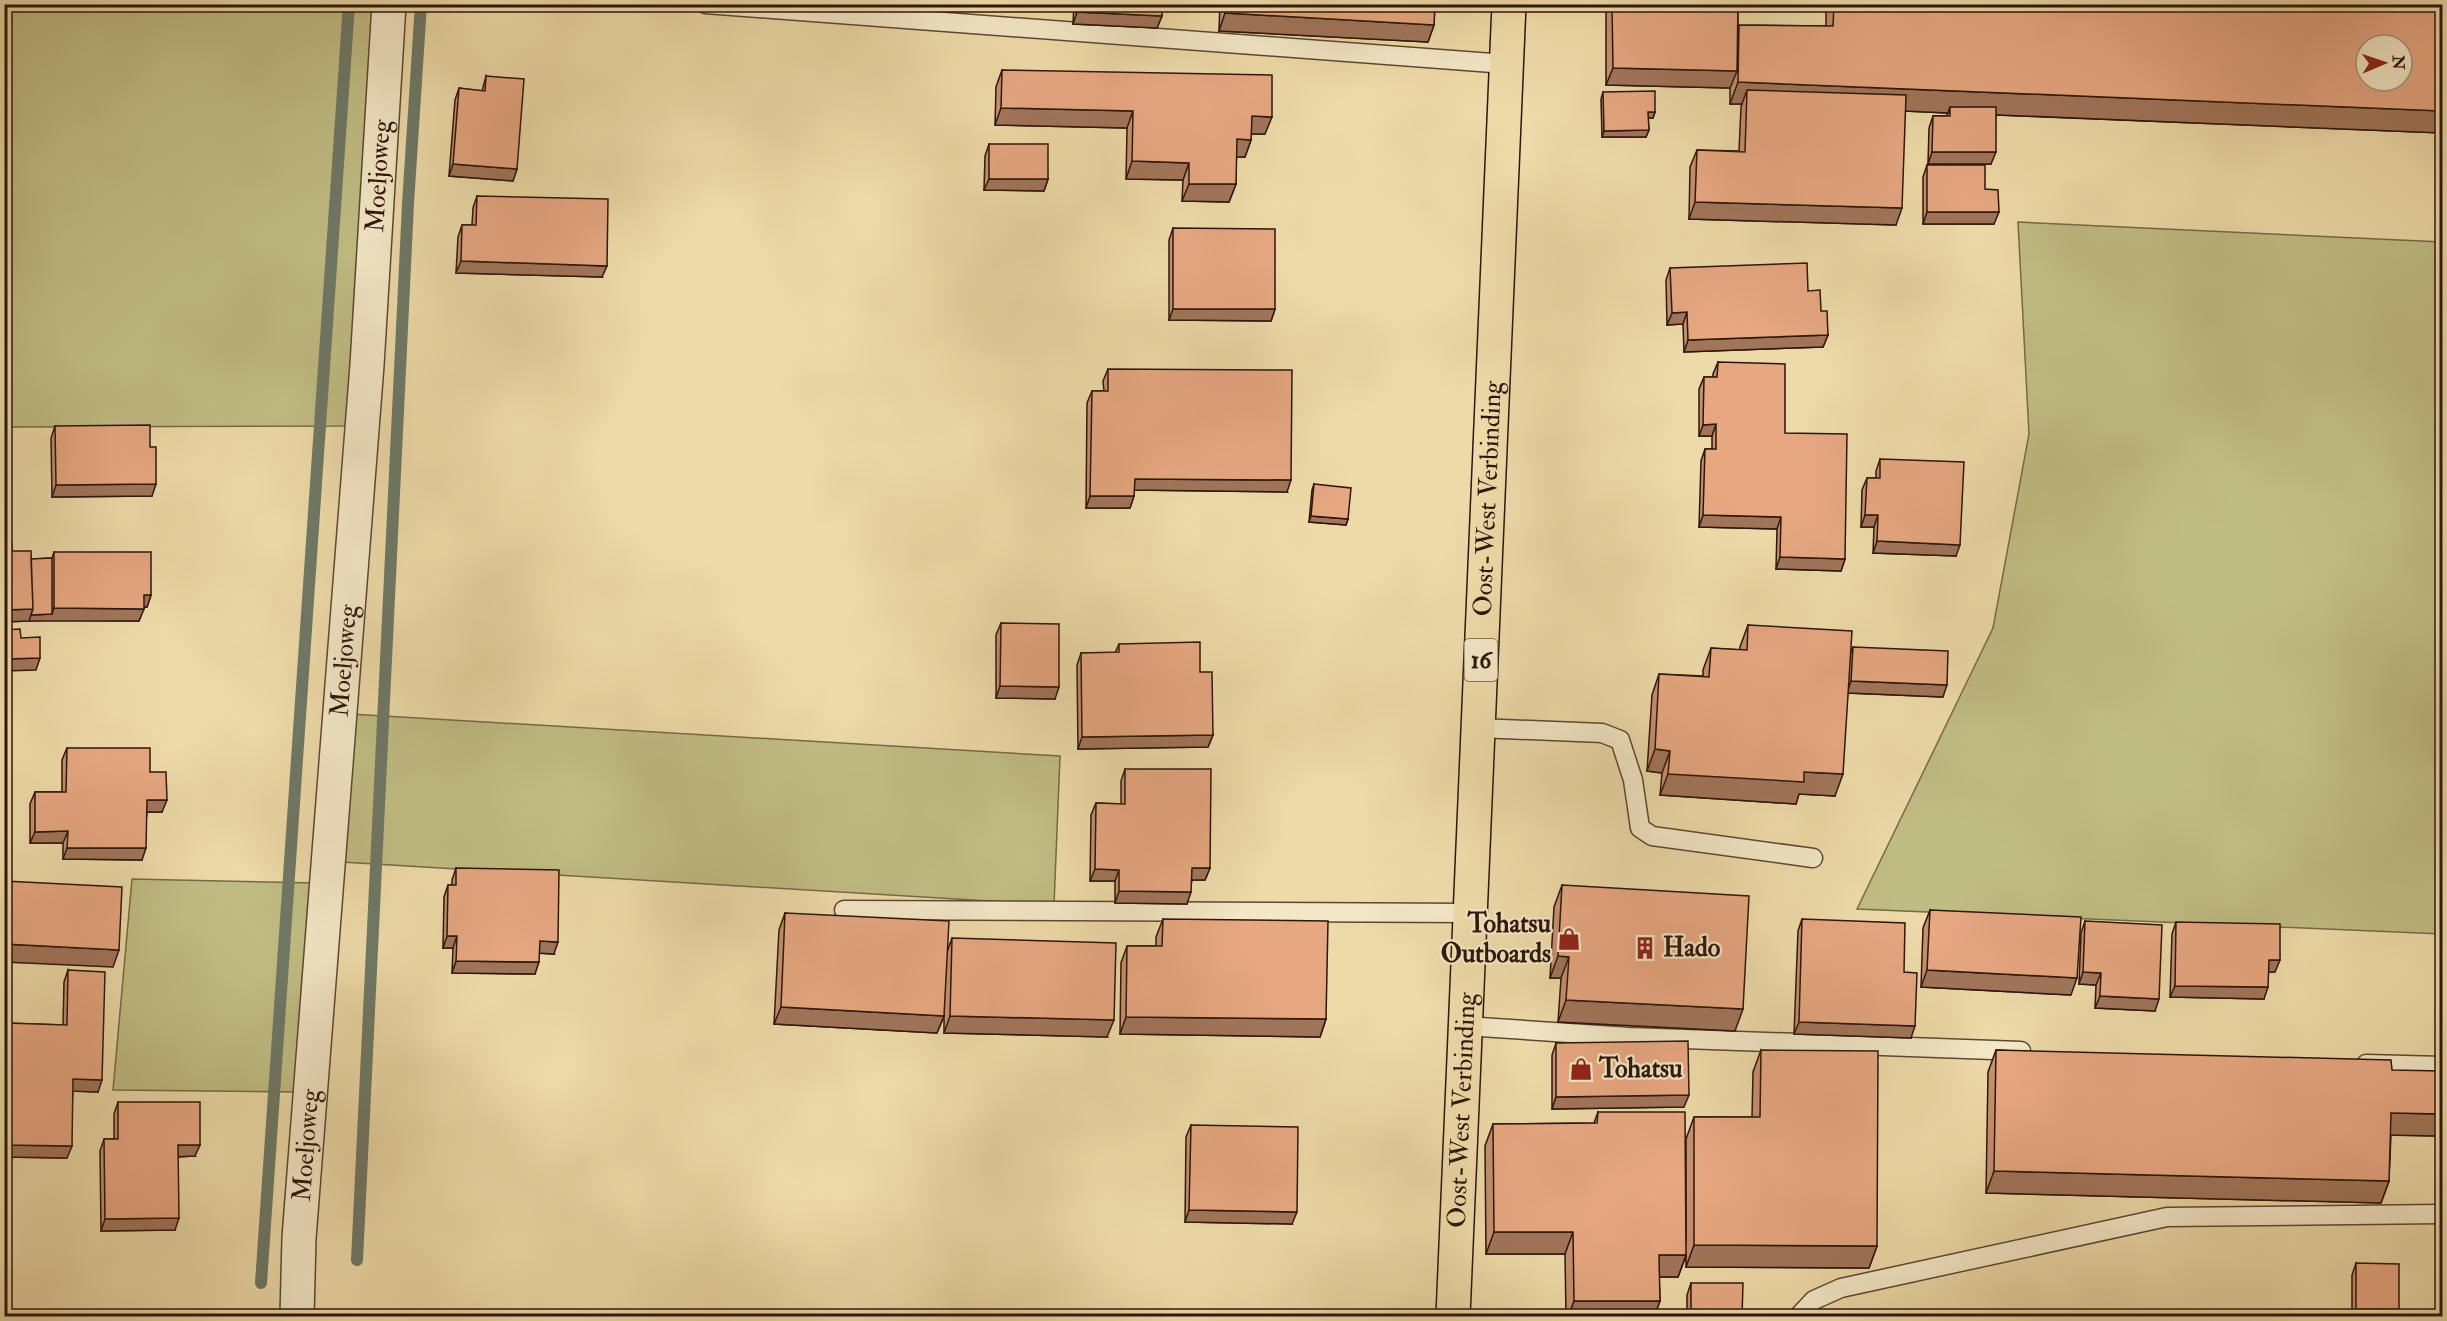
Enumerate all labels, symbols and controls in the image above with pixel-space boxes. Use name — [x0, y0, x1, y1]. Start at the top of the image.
north arrow — [2354, 33, 2414, 93]
text: N — [2388, 54, 2408, 71]
street label: Moeljoweg — [359, 118, 398, 233]
street label: Oost-West Verbinding — [1467, 379, 1509, 617]
street label: Moeljoweg — [324, 602, 364, 718]
road number: 16 — [1464, 639, 1498, 681]
place label: Tohatsu Outboards — [1441, 908, 1552, 970]
shop icon: Tohatsu Outboards — [1556, 926, 1582, 952]
place label: Hado — [1663, 932, 1721, 964]
building icon: Hado — [1632, 935, 1658, 961]
street label: Oost-West Verbinding — [1441, 991, 1483, 1229]
place label: Tohatsu — [1598, 1053, 1683, 1085]
shop icon: Tohatsu — [1568, 1056, 1594, 1082]
street label: Moeljoweg — [286, 1087, 327, 1203]

